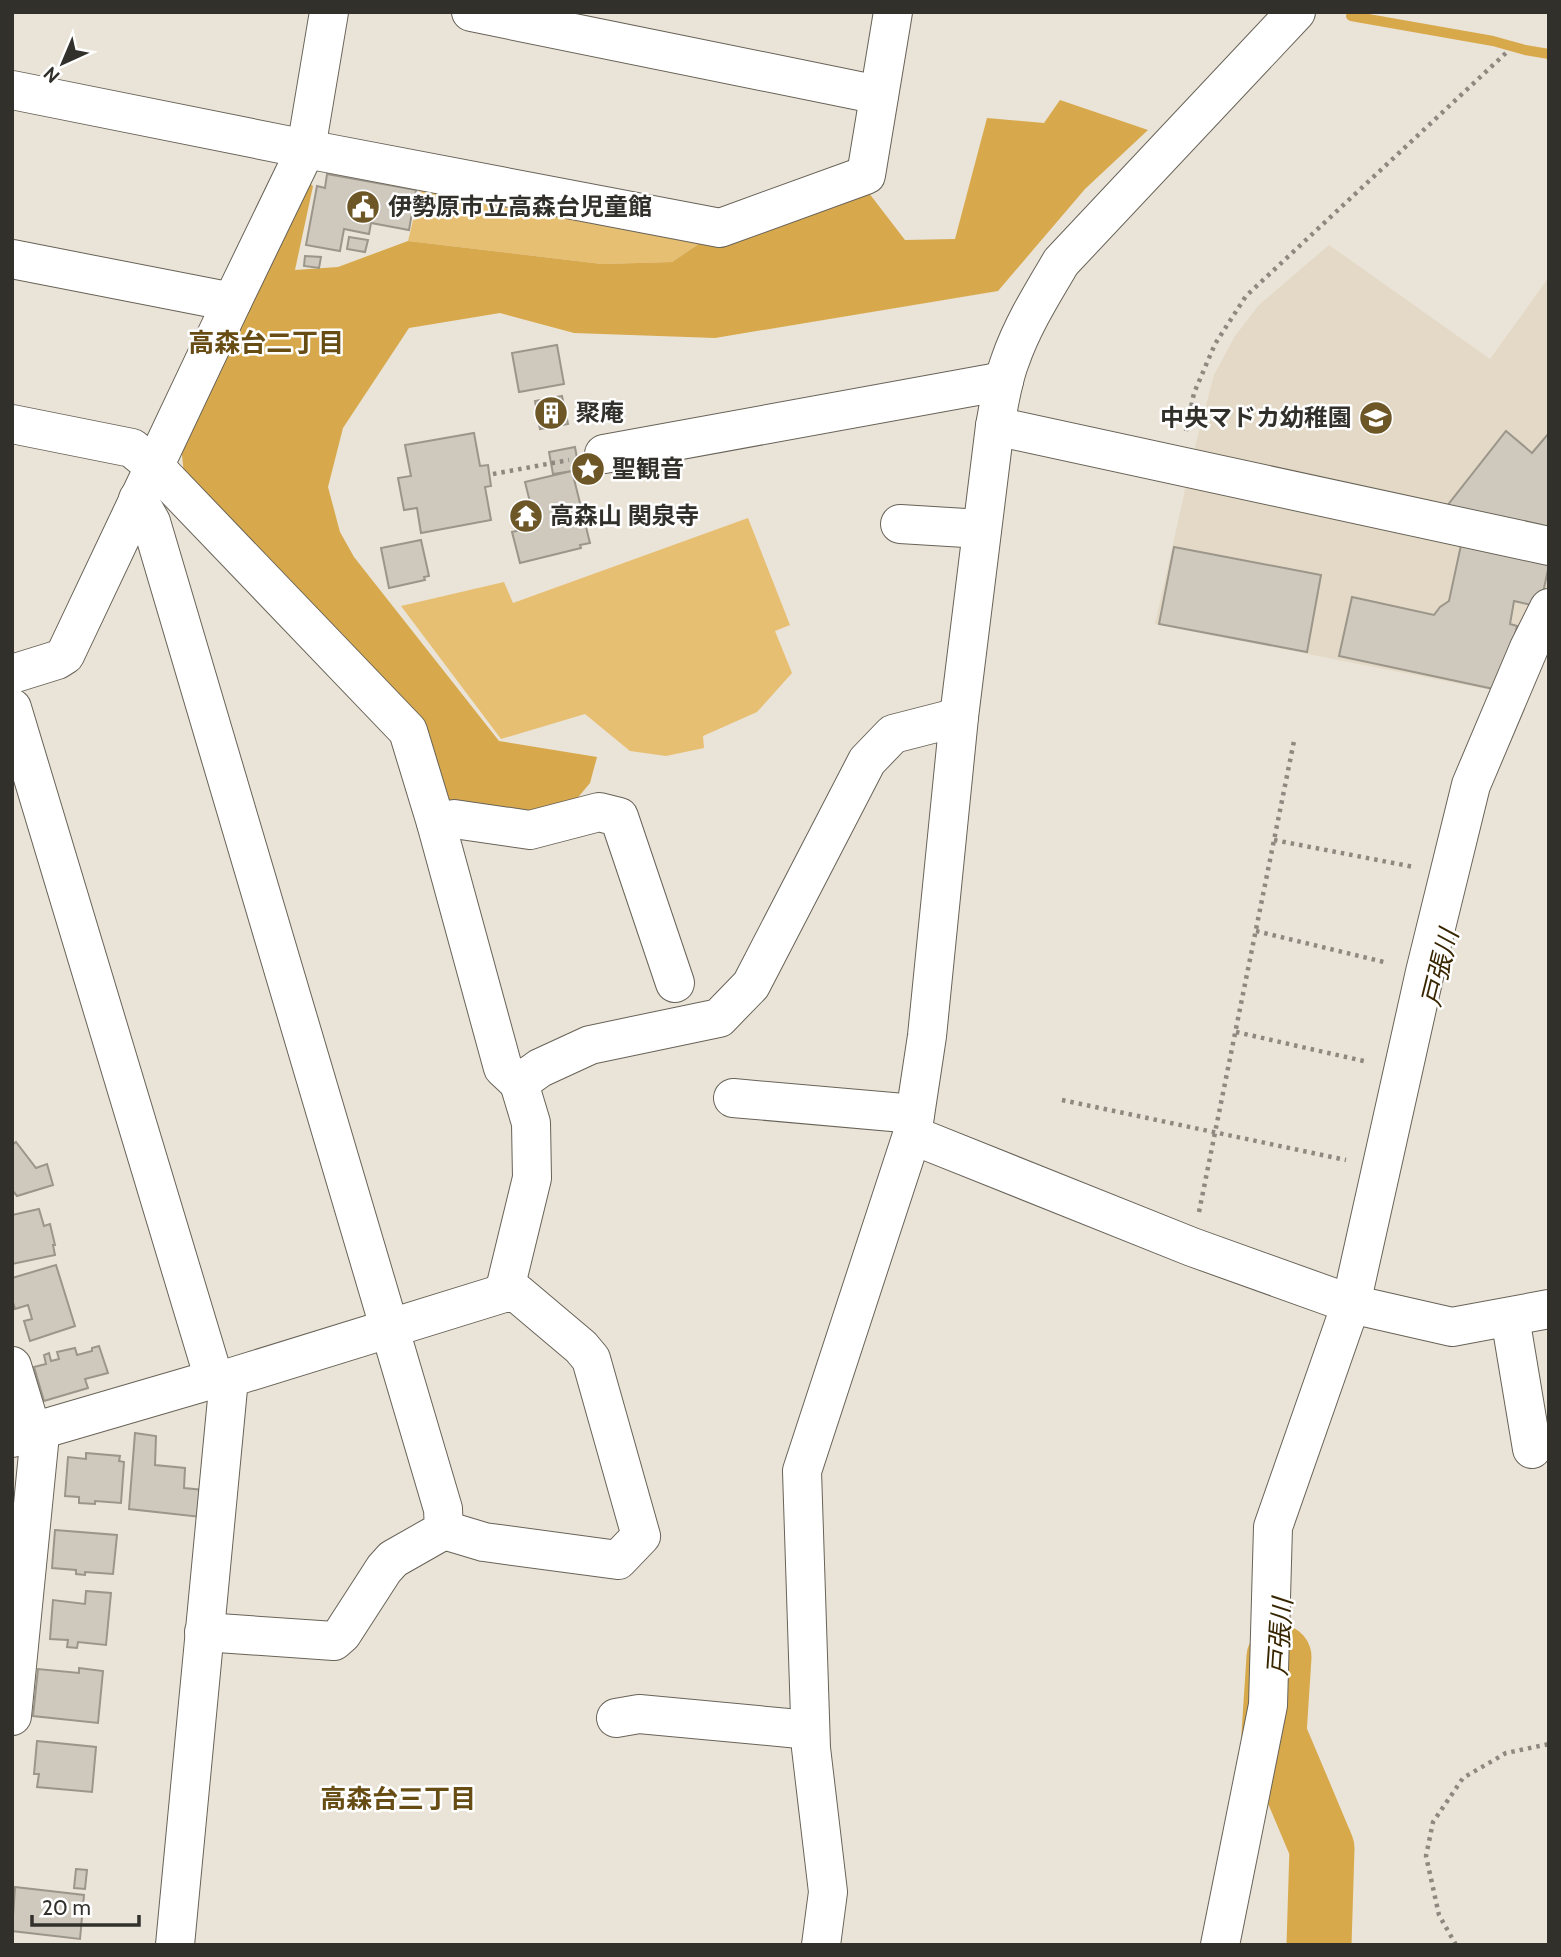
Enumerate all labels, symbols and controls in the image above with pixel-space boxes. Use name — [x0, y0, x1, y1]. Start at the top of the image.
north arrow — [28, 28, 98, 98]
text: N — [39, 62, 64, 88]
public building icon: 伊勢原市立高森台児童館 — [344, 188, 382, 226]
place label: 伊勢原市立高森台児童館 — [388, 192, 652, 221]
district label: 高森台二丁目 — [188, 327, 344, 359]
building icon: 聚庵 — [532, 394, 570, 432]
place label: 聚庵 — [576, 398, 624, 427]
school or university icon: 中央マドカ幼稚園 — [1357, 399, 1395, 437]
place label: 中央マドカ幼稚園 — [1160, 403, 1352, 432]
place icon: 聖観音 — [569, 450, 607, 488]
place label: 聖観音 — [612, 454, 684, 483]
temple icon: 高森山 関泉寺 — [507, 497, 545, 535]
place label: 高森山 関泉寺 — [550, 501, 699, 530]
water label: 戸張川 — [1415, 923, 1466, 1010]
water label: 戸張川 — [1261, 1594, 1299, 1677]
district label: 高森台三丁目 — [320, 1783, 476, 1815]
scale bar — [32, 1884, 138, 1928]
text: 20 m — [42, 1895, 91, 1920]

